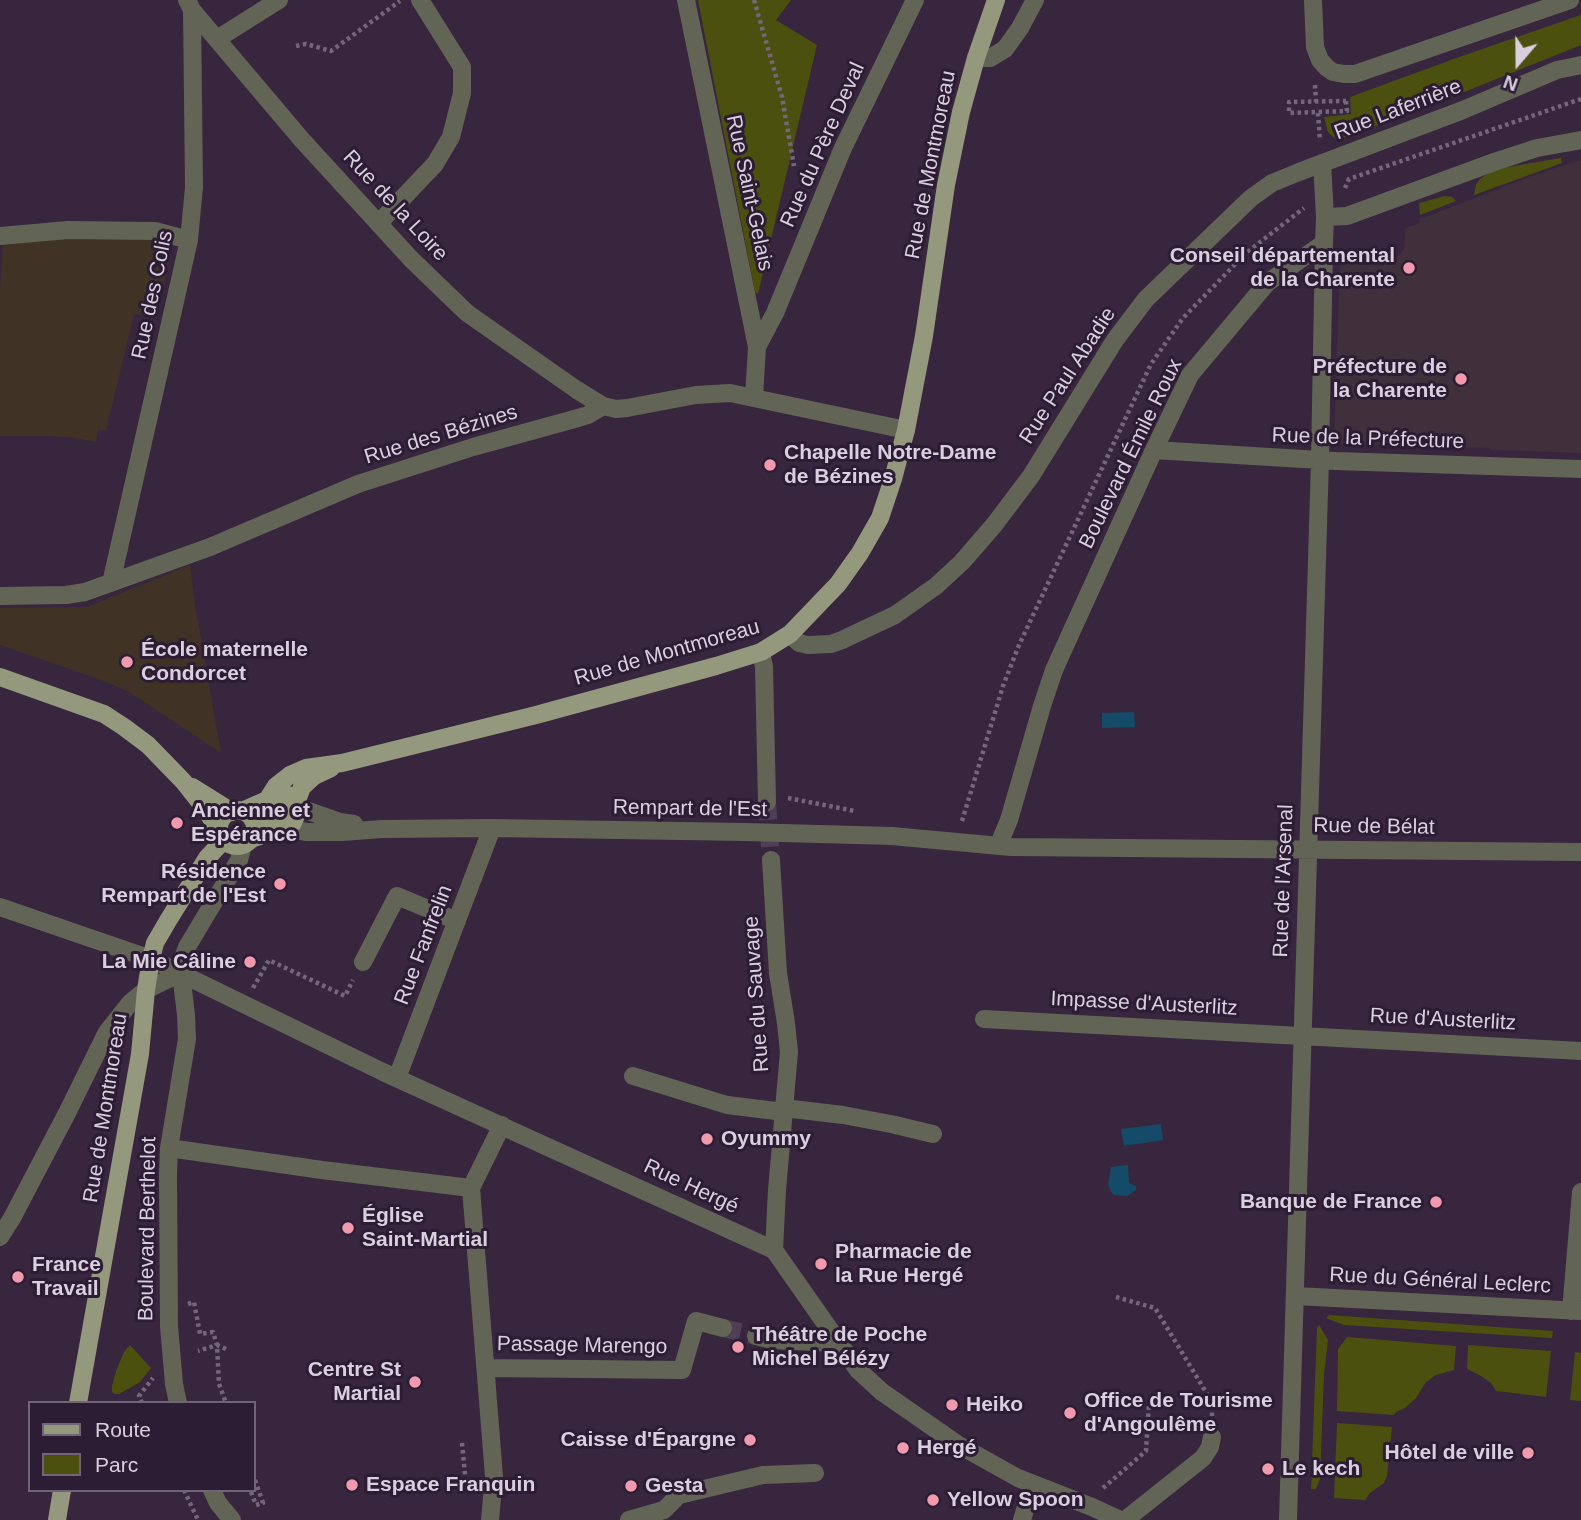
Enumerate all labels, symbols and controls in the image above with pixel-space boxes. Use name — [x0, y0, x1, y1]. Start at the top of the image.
north arrow — [1483, 28, 1553, 98]
street label: Rue du Père Deval — [775, 59, 871, 231]
street label: Rue de Montmoreau — [900, 69, 962, 261]
text: N — [1501, 71, 1521, 95]
street label: Rue Laferrière — [1331, 74, 1465, 146]
street label: Rue Saint-Gelais — [720, 113, 778, 273]
street label: Rue de la Loire — [337, 145, 453, 267]
street label: Rue des Colis — [127, 228, 179, 362]
place label: Conseil départemental de la Charente — [1170, 243, 1395, 293]
marker: Conseil départemental de la Charente — [1401, 260, 1417, 276]
street label: Rue Paul Abadie — [1015, 303, 1121, 449]
place label: Préfecture de la Charente — [1313, 354, 1447, 404]
street label: Boulevard Émile Roux — [1074, 355, 1188, 553]
marker: Préfecture de la Charente — [1453, 371, 1469, 387]
street label: Rue des Bézines — [361, 400, 521, 470]
street label: Rue de la Préfecture — [1271, 423, 1465, 455]
place label: Chapelle Notre-Dame de Bézines — [784, 440, 996, 490]
marker: Chapelle Notre-Dame de Bézines — [762, 457, 778, 473]
street label: Rue de Montmoreau — [572, 615, 762, 691]
place label: École maternelle Condorcet — [141, 637, 308, 687]
marker: École maternelle Condorcet — [119, 654, 135, 670]
street label: Rempart de l'Est — [613, 795, 767, 823]
place label: Ancienne et Espérance — [191, 798, 310, 848]
street label: Rue de l'Arsenal — [1269, 804, 1299, 958]
street label: Rue de Bélat — [1313, 813, 1435, 841]
marker: Ancienne et Espérance — [169, 815, 185, 831]
place label: Résidence Rempart de l'Est — [101, 859, 266, 909]
marker: Résidence Rempart de l'Est — [272, 876, 288, 892]
street label: Rue Fanfrelin — [390, 882, 458, 1008]
street label: Rue du Sauvage — [739, 915, 775, 1073]
place label: La Mie Câline — [102, 949, 236, 975]
marker: La Mie Câline — [242, 954, 258, 970]
street label: Impasse d'Austerlitz — [1050, 987, 1238, 1021]
street label: Rue d'Austerlitz — [1369, 1004, 1517, 1036]
street label: Rue de Montmoreau — [79, 1011, 133, 1205]
place label: Oyummy — [721, 1126, 811, 1152]
marker: Oyummy — [699, 1131, 715, 1147]
street label: Boulevard Berthelot — [134, 1137, 162, 1321]
street label: Rue Hergé — [640, 1154, 742, 1220]
place label: Banque de France — [1240, 1189, 1422, 1215]
marker: Banque de France — [1428, 1194, 1444, 1210]
place label: Église Saint-Martial — [362, 1203, 488, 1253]
marker: Église Saint-Martial — [340, 1220, 356, 1236]
place label: Pharmacie de la Rue Hergé — [835, 1239, 972, 1289]
place label: France Travail — [32, 1252, 101, 1302]
marker: Pharmacie de la Rue Hergé — [813, 1256, 829, 1272]
street label: Rue du Général Leclerc — [1329, 1263, 1551, 1299]
marker: France Travail — [10, 1269, 26, 1285]
place label: Théâtre de Poche Michel Bélézy — [752, 1322, 927, 1372]
street label: Passage Marengo — [497, 1332, 667, 1360]
marker: Théâtre de Poche Michel Bélézy — [730, 1339, 746, 1355]
place label: Centre St Martial — [308, 1357, 401, 1407]
marker: Centre St Martial — [407, 1374, 423, 1390]
place label: Office de Tourisme d'Angoulême — [1084, 1388, 1273, 1438]
place label: Heiko — [966, 1392, 1023, 1418]
marker: Heiko — [944, 1397, 960, 1413]
legend — [28, 1401, 256, 1492]
marker: Office de Tourisme d'Angoulême — [1062, 1405, 1078, 1421]
text: Route — [95, 1418, 151, 1441]
place label: Caisse d'Épargne — [561, 1427, 736, 1453]
marker: Caisse d'Épargne — [742, 1432, 758, 1448]
place label: Hergé — [917, 1435, 977, 1461]
marker: Hergé — [895, 1440, 911, 1456]
place label: Hôtel de ville — [1384, 1440, 1514, 1466]
marker: Hôtel de ville — [1520, 1445, 1536, 1461]
text: Parc — [95, 1453, 138, 1476]
place label: Le kech — [1282, 1456, 1360, 1482]
marker: Le kech — [1260, 1461, 1276, 1477]
place label: Espace Franquin — [366, 1472, 535, 1498]
place label: Gesta — [645, 1473, 703, 1499]
marker: Espace Franquin — [344, 1477, 360, 1493]
marker: Gesta — [623, 1478, 639, 1494]
place label: Yellow Spoon — [947, 1487, 1084, 1513]
marker: Yellow Spoon — [925, 1492, 941, 1508]

